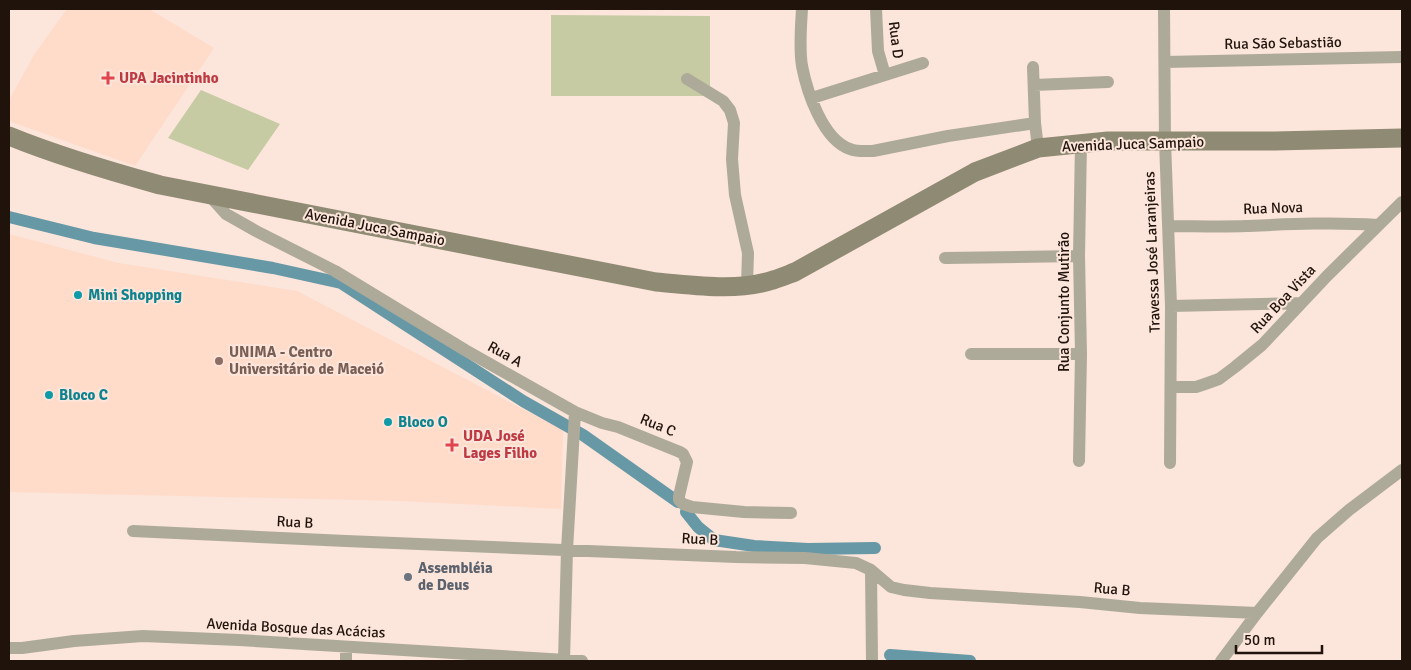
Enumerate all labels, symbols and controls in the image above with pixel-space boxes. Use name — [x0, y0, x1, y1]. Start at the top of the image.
street label: Rua D — [885, 20, 907, 60]
street label: Rua São Sebastião — [1224, 33, 1342, 53]
place label: UPA Jacintinho — [119, 69, 219, 87]
marker: UPA Jacintinho — [101, 71, 115, 85]
street label: Avenida Juca Sampaio — [1062, 133, 1205, 155]
street label: Travessa José Laranjeiras — [1140, 171, 1164, 333]
street label: Rua Nova — [1243, 198, 1303, 218]
street label: Avenida Juca Sampaio — [303, 205, 447, 249]
street label: Rua Conjunto Mutirão — [1055, 232, 1073, 372]
street label: Rua Boa Vista — [1247, 261, 1319, 337]
place label: Mini Shopping — [88, 286, 182, 304]
marker: Mini Shopping — [72, 289, 84, 301]
street label: Rua A — [484, 337, 526, 371]
place label: UNIMA - Centro Universitário de Maceió — [229, 343, 384, 378]
marker: UNIMA - Centro Universitário de Maceió — [213, 355, 225, 367]
place label: Bloco C — [59, 386, 108, 404]
marker: Bloco C — [43, 389, 55, 401]
street label: Rua C — [638, 410, 678, 440]
place label: Bloco O — [398, 413, 448, 431]
marker: Bloco O — [382, 416, 394, 428]
place label: UDA José Lages Filho — [463, 427, 537, 462]
marker: UDA José Lages Filho — [445, 438, 459, 452]
street label: Rua B — [276, 512, 314, 532]
street label: Rua B — [681, 529, 719, 549]
place label: Assembléia de Deus — [418, 559, 493, 594]
marker: Assembléia de Deus — [402, 571, 414, 583]
street label: Rua B — [1093, 578, 1131, 600]
street label: Avenida Bosque das Acácias — [206, 614, 386, 642]
scale bar — [1236, 622, 1322, 654]
text: 50 m — [1244, 631, 1275, 649]

